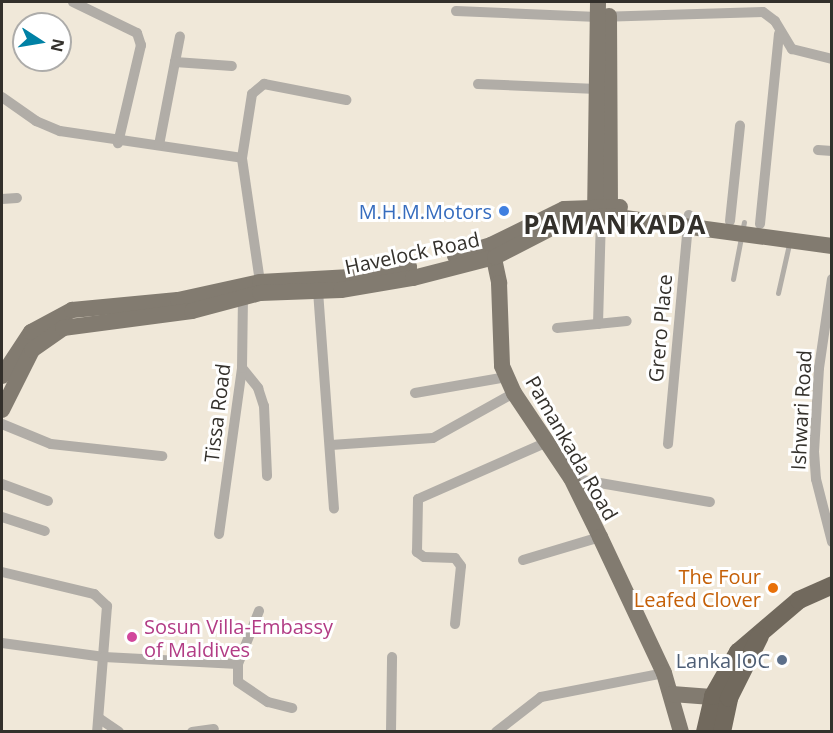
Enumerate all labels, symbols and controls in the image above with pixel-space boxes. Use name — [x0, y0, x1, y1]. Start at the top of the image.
north arrow — [12, 12, 72, 72]
text: N — [46, 37, 70, 54]
place label: M.H.M.Motors — [359, 199, 492, 223]
marker: M.H.M.Motors — [497, 204, 511, 218]
district label: PAMANKADA — [523, 209, 707, 241]
street label: Havelock Road — [342, 227, 482, 279]
street label: Grero Place — [643, 273, 677, 383]
street label: Ishwari Road — [786, 349, 816, 471]
street label: Tissa Road — [199, 362, 235, 464]
street label: Pamankada Road — [521, 371, 623, 525]
place label: The Four Leafed Clover — [634, 564, 761, 611]
marker: The Four Leafed Clover — [766, 581, 780, 595]
place label: Sosun Villa-Embassy of Maldives — [144, 614, 333, 661]
marker: Sosun Villa-Embassy of Maldives — [125, 630, 139, 644]
place label: Lanka IOC — [676, 648, 770, 672]
marker: Lanka IOC — [775, 653, 789, 667]

